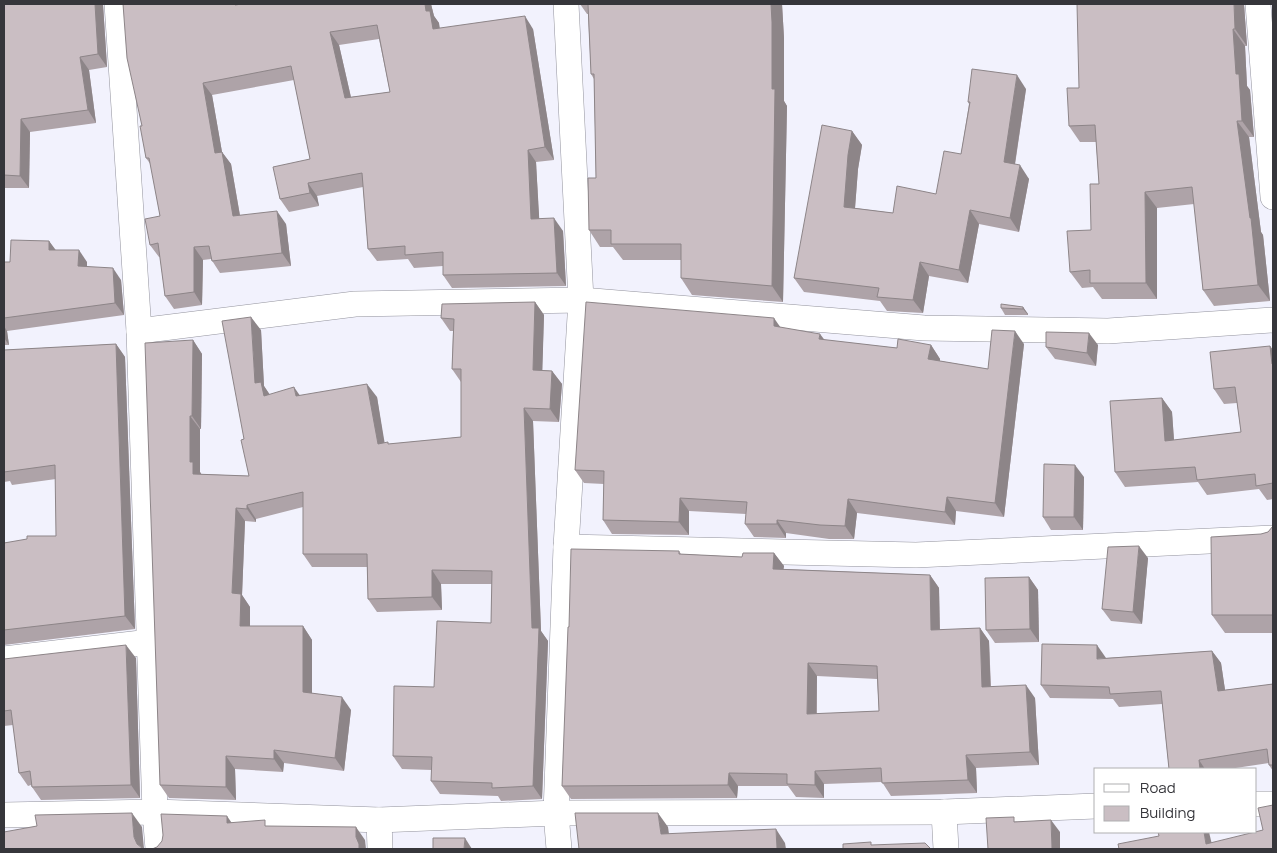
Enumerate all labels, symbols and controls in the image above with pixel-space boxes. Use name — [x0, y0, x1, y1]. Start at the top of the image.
legend — [1094, 768, 1257, 833]
text: Road — [1140, 777, 1176, 798]
text: Building — [1140, 802, 1195, 823]

